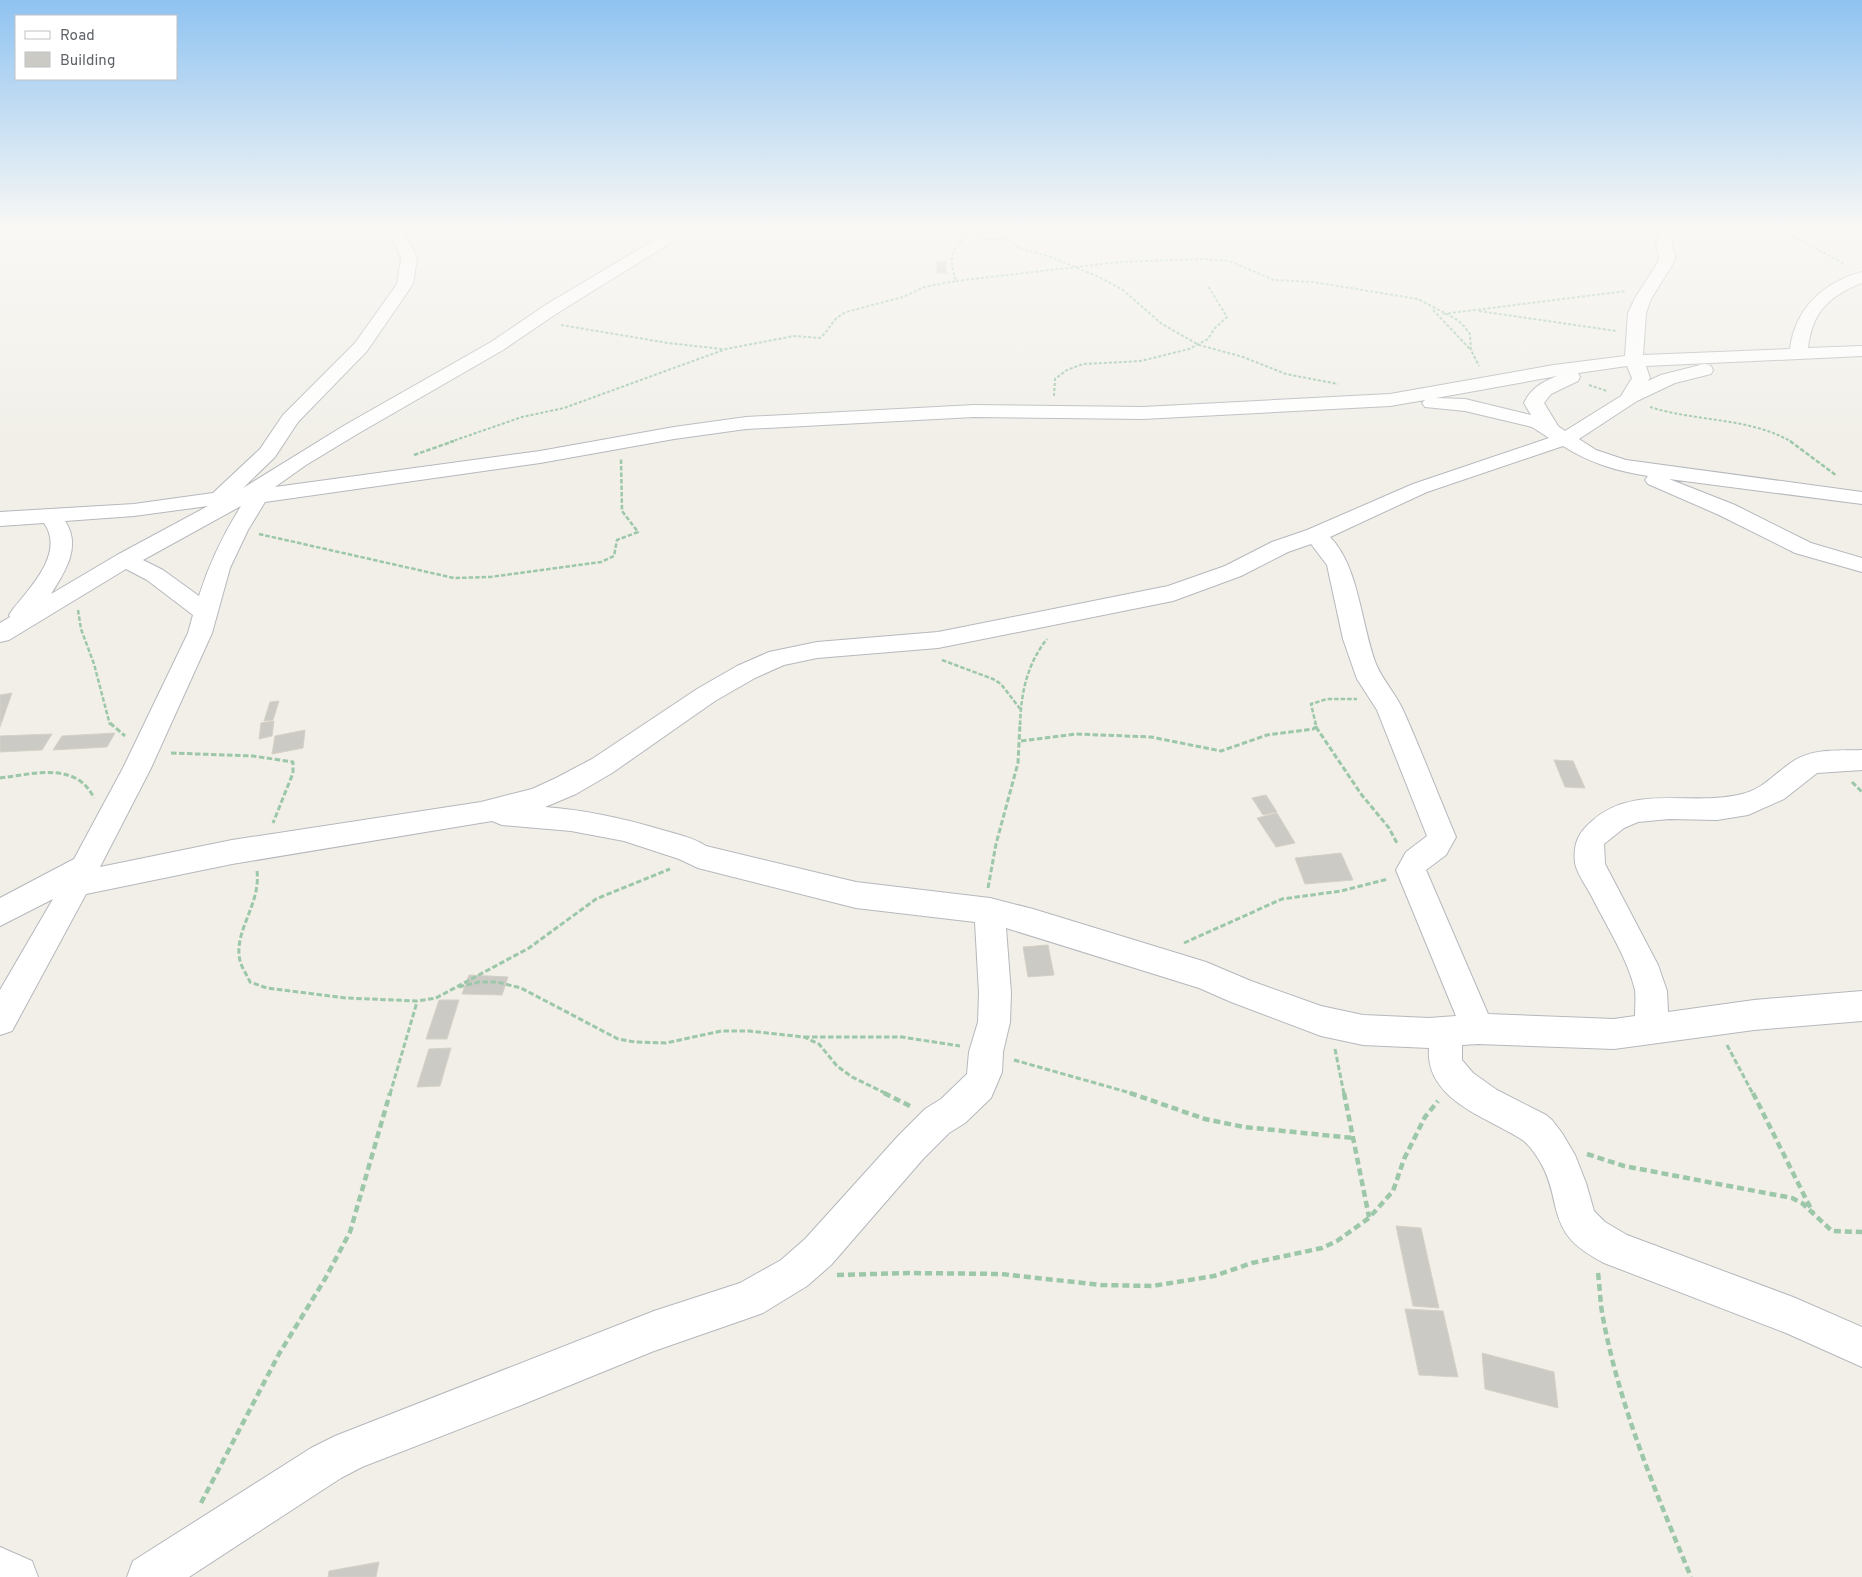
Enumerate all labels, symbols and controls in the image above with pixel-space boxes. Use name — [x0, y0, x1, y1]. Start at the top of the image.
legend — [15, 15, 178, 80]
text: Road — [60, 27, 95, 46]
text: Building — [60, 52, 115, 71]

